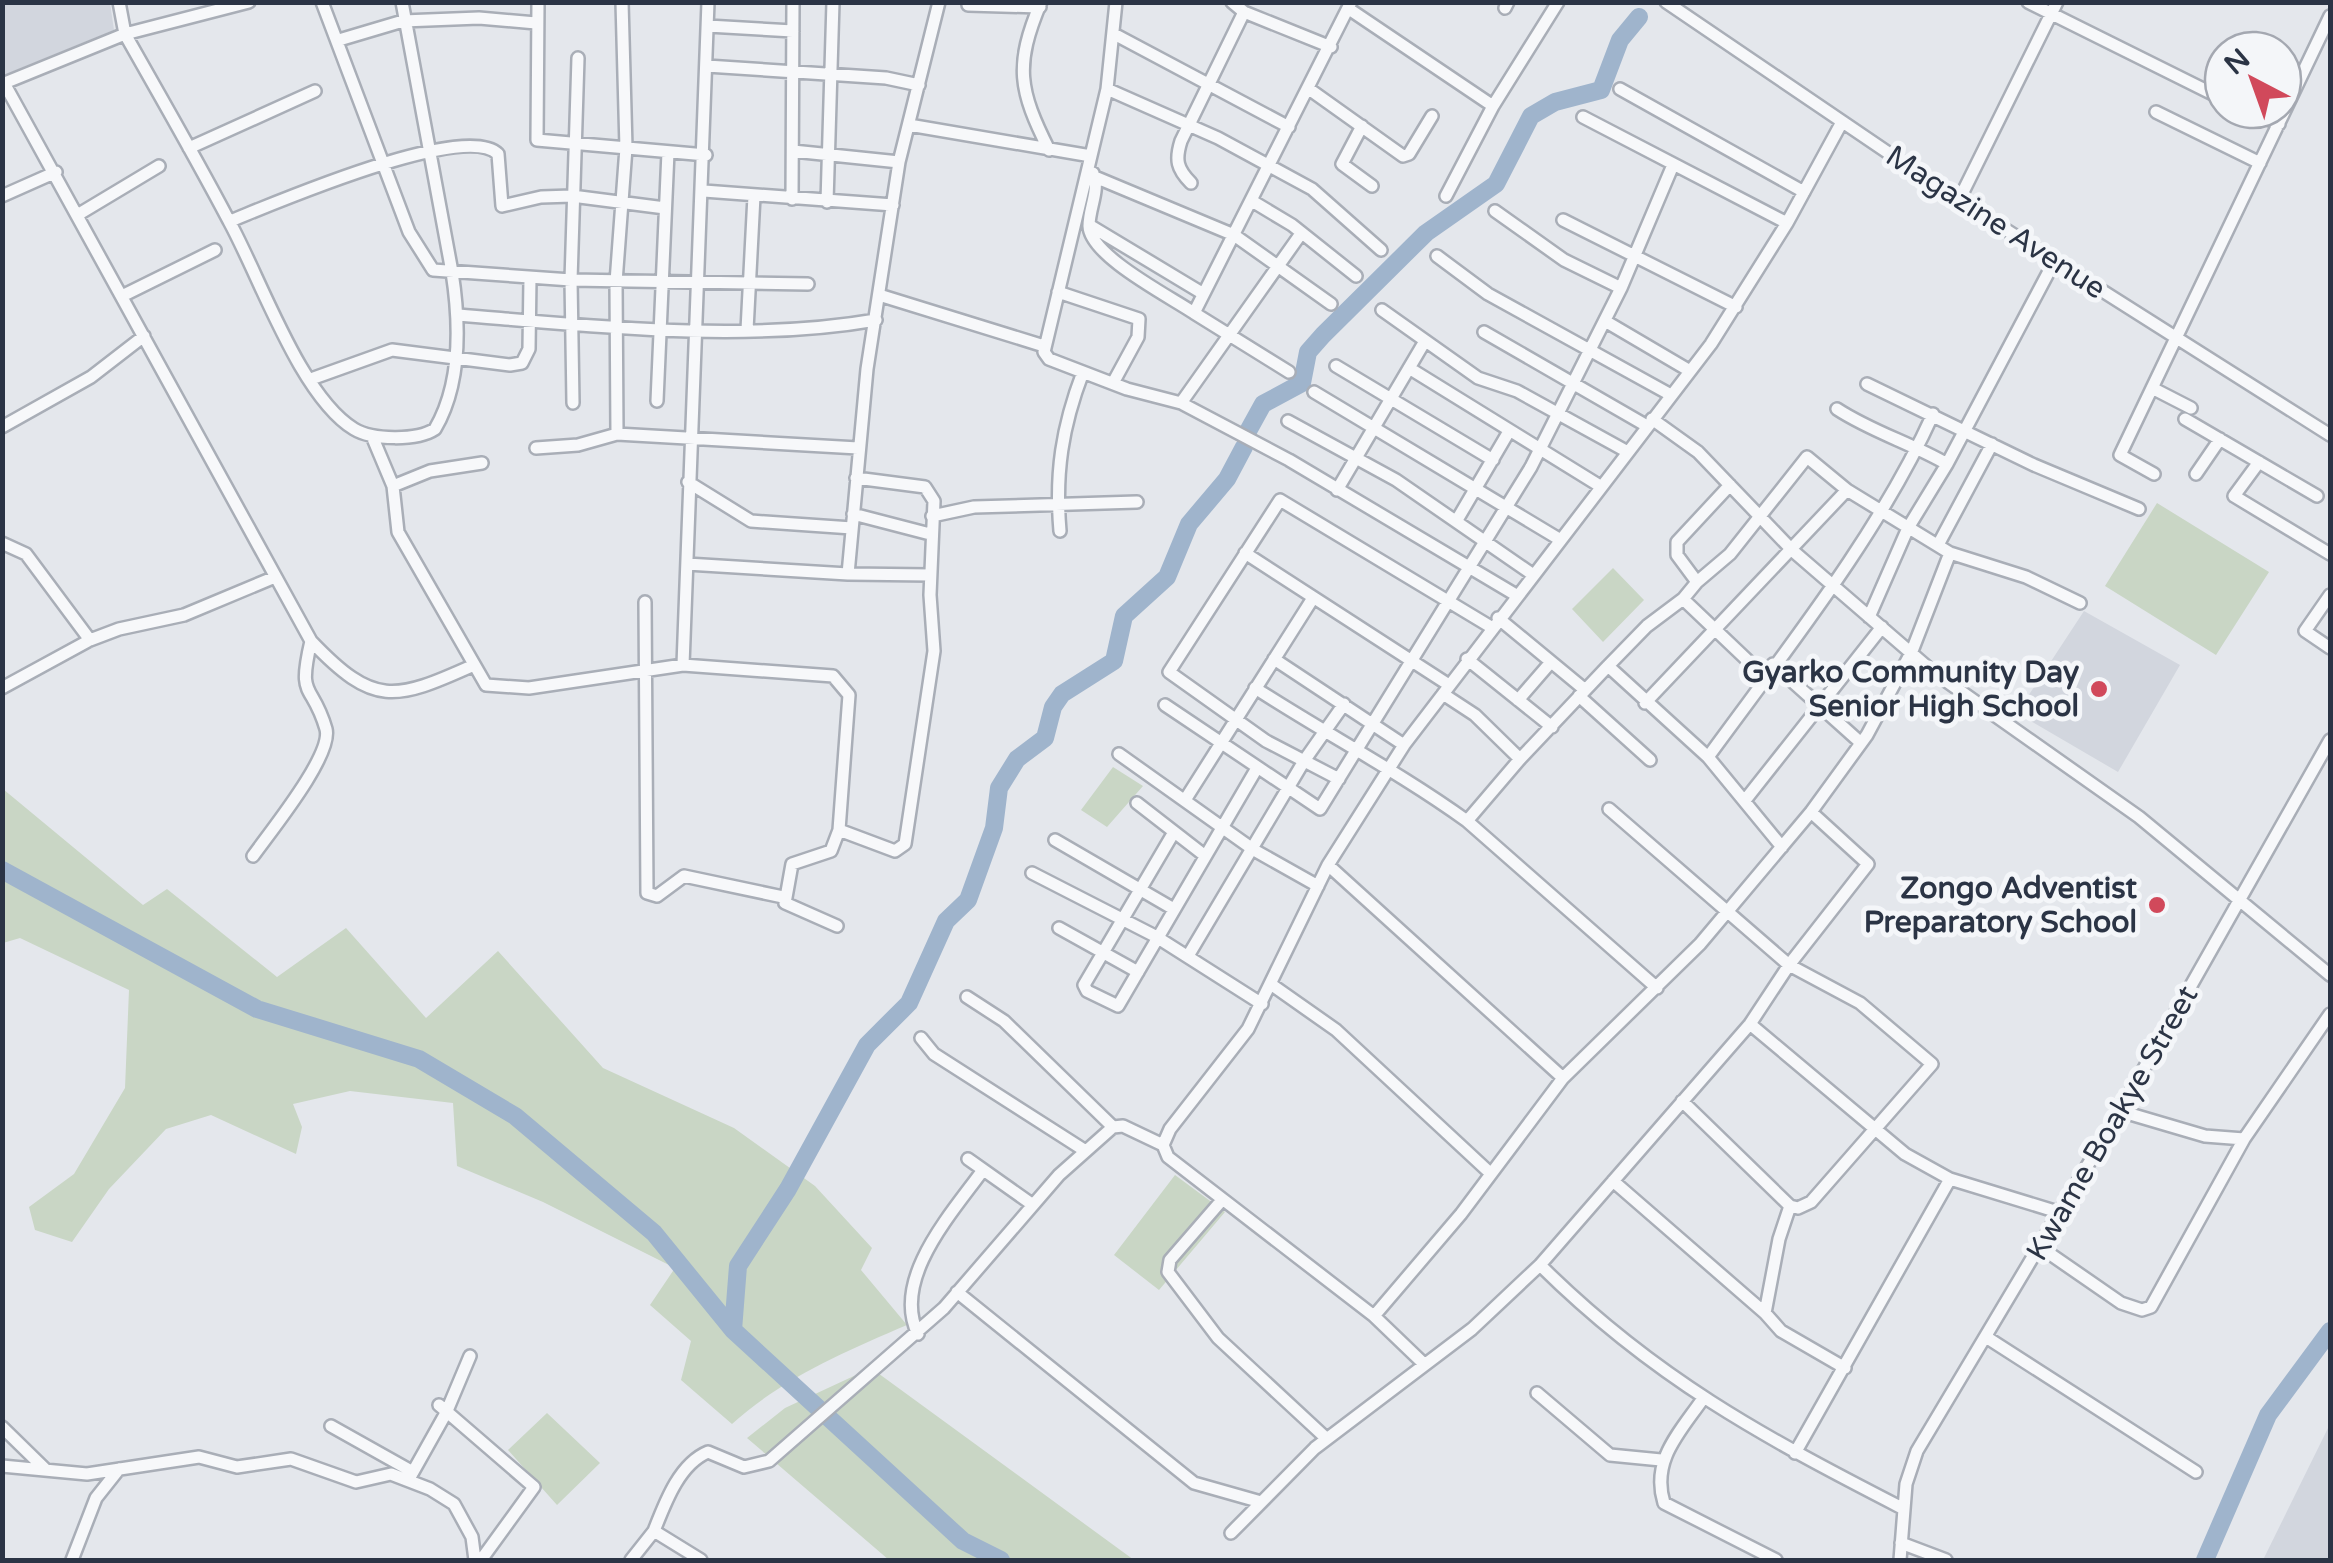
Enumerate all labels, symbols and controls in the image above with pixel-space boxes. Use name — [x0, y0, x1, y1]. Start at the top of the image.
north arrow — [2203, 30, 2303, 130]
text: N — [2218, 42, 2257, 82]
street label: Magazine Avenue — [1879, 138, 2113, 307]
place label: Gyarko Community Day Senior High School — [1742, 654, 2079, 725]
marker: Gyarko Community Day Senior High School — [2088, 678, 2110, 700]
place label: Zongo Adventist Preparatory School — [1864, 870, 2138, 941]
marker: Zongo Adventist Preparatory School — [2146, 894, 2168, 916]
street label: Kwame Boakye Street — [2019, 979, 2206, 1267]

